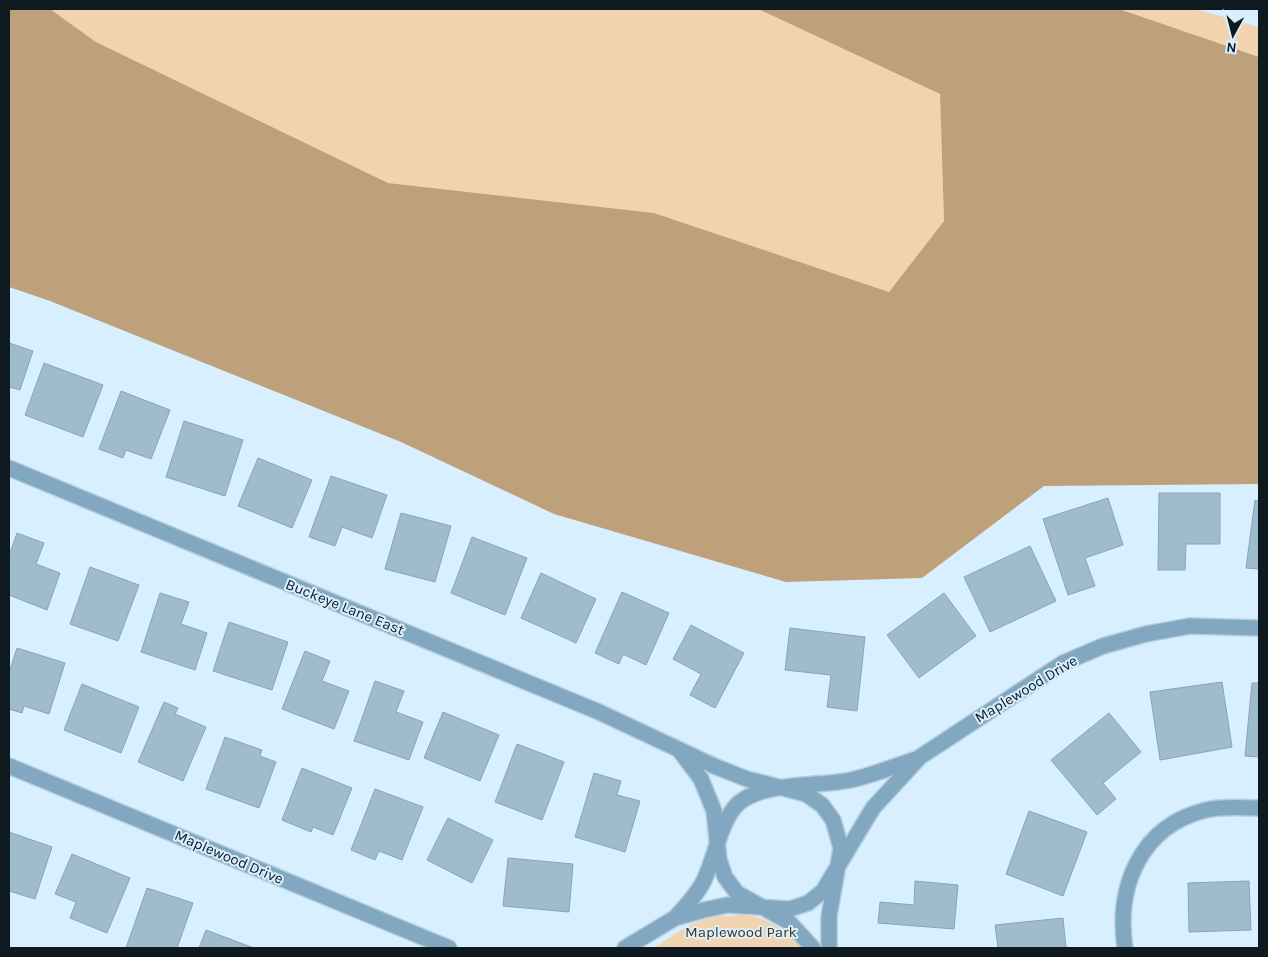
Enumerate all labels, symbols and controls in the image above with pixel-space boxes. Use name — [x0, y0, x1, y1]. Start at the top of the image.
north arrow — [1208, 10, 1258, 60]
text: N — [1225, 38, 1237, 56]
street label: Buckeye Lane East — [283, 575, 407, 639]
street label: Maplewood Drive — [971, 651, 1081, 727]
street label: Maplewood Drive — [172, 826, 286, 888]
park label: Maplewood Park — [685, 923, 797, 941]

